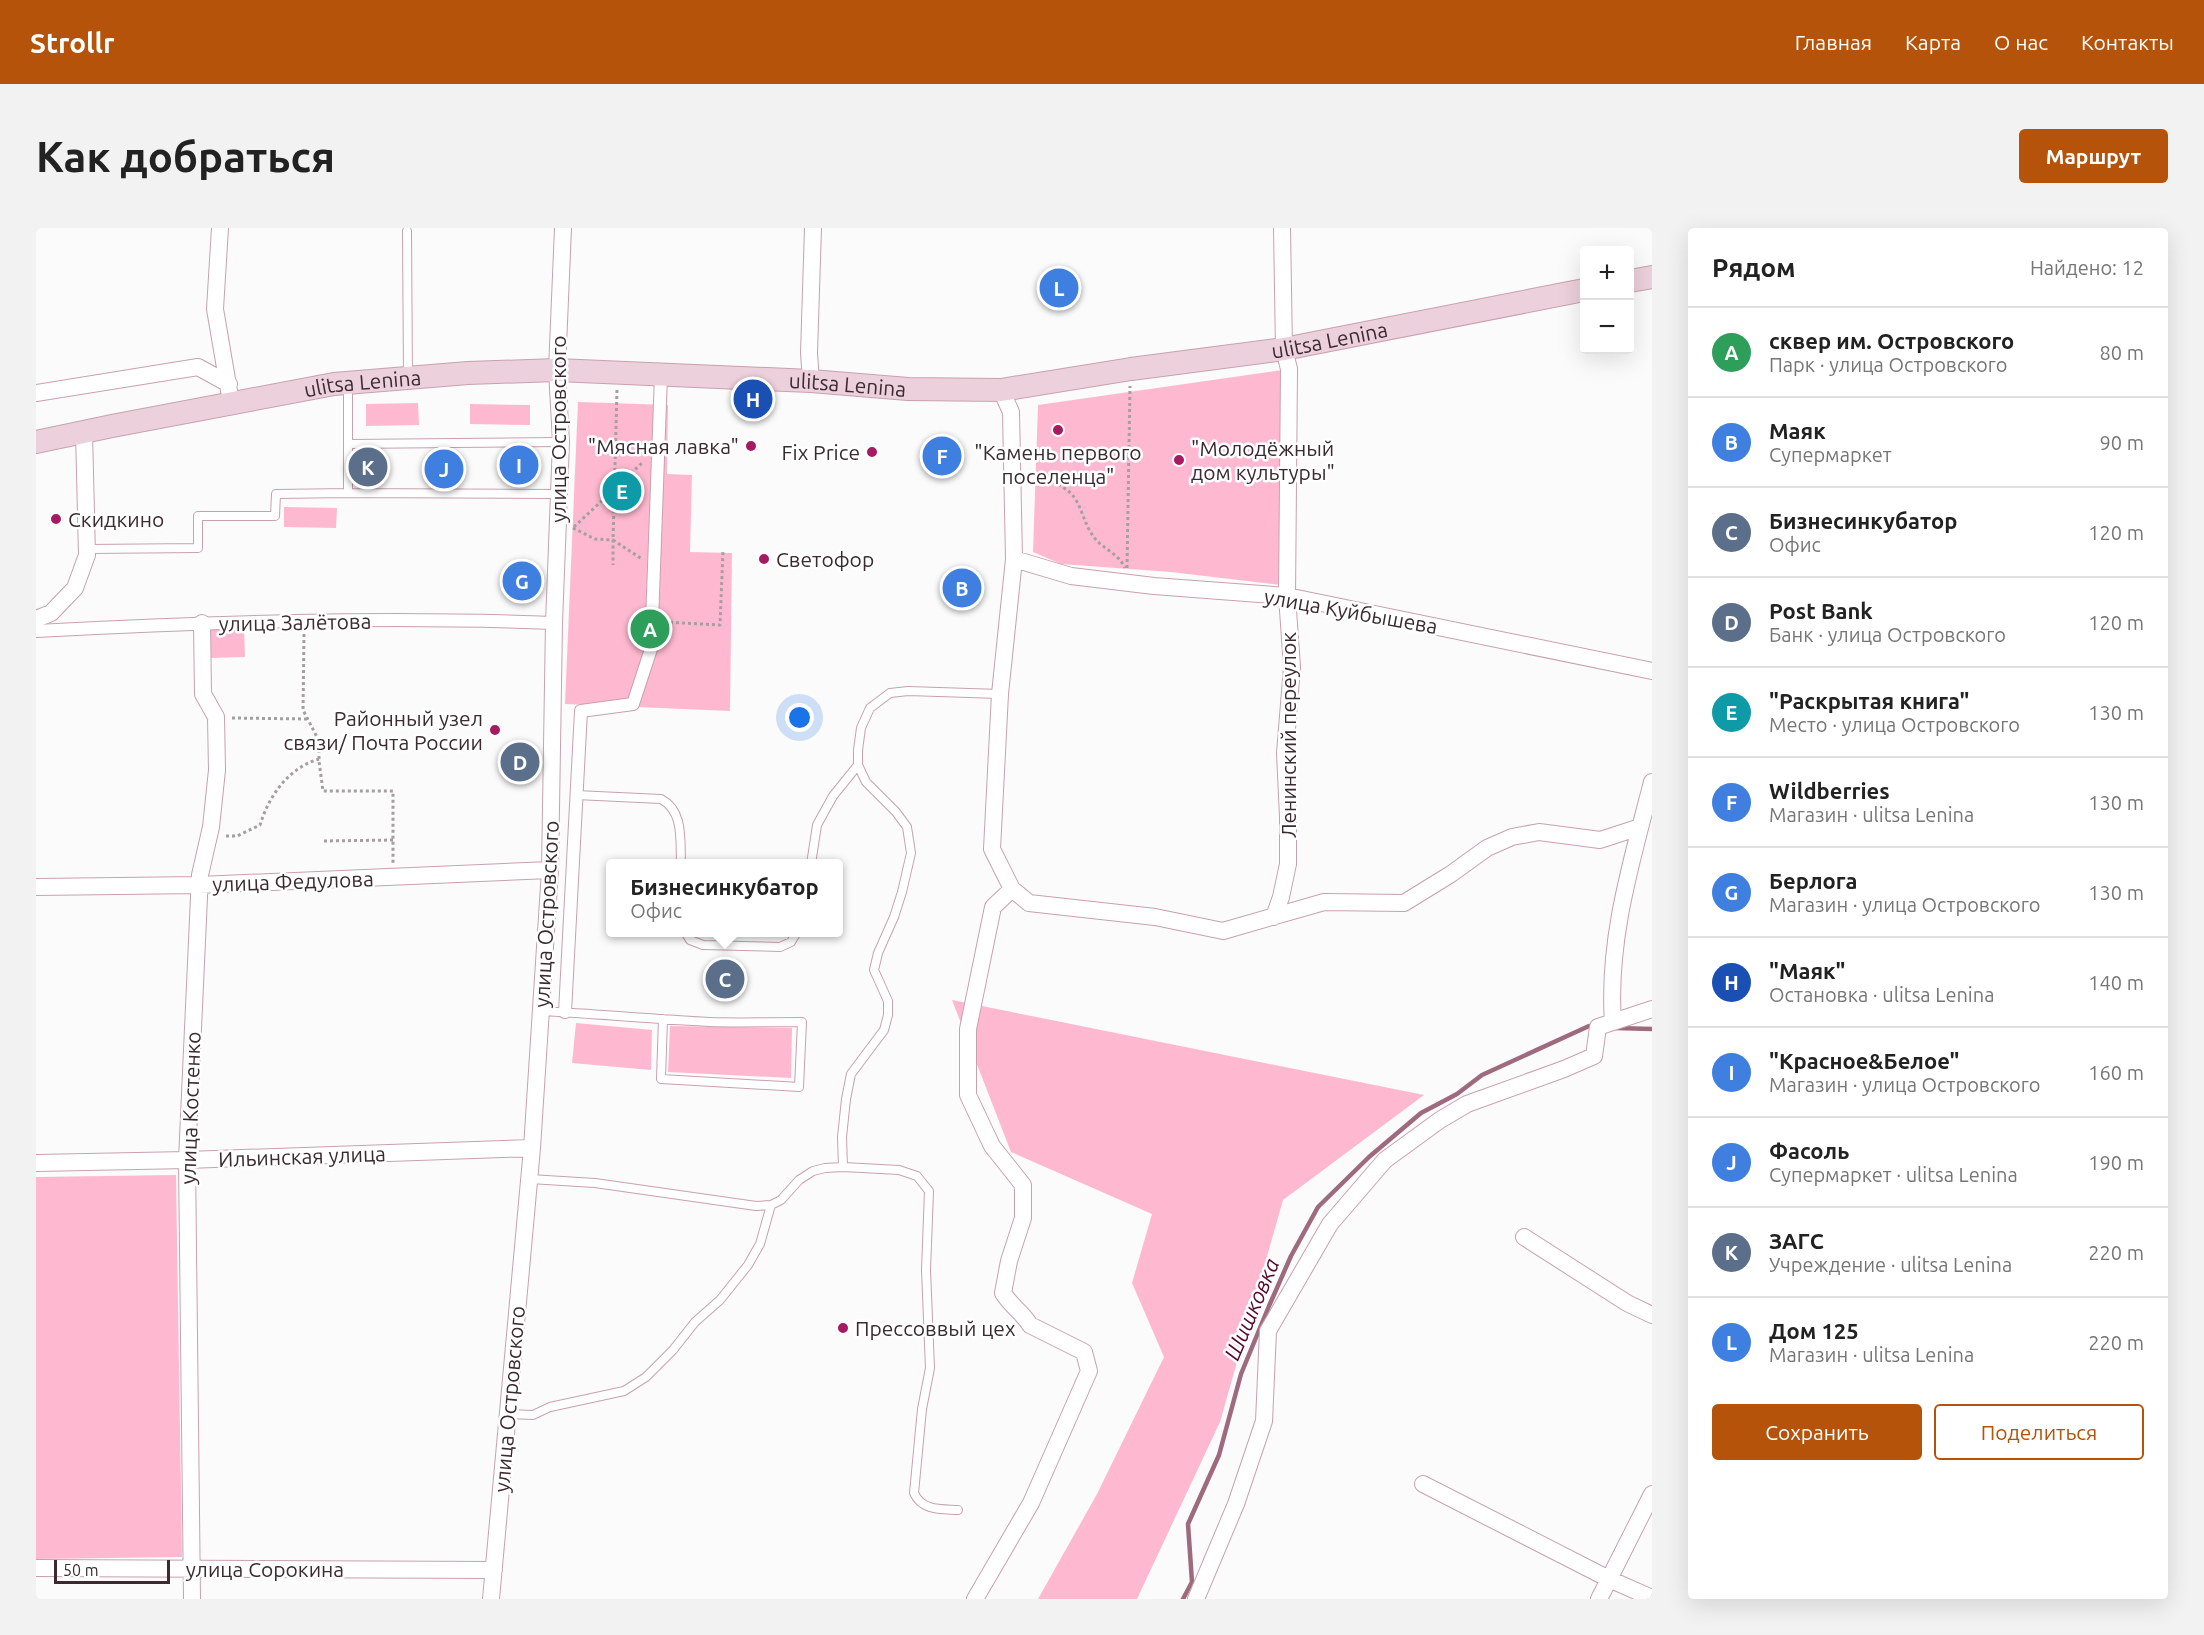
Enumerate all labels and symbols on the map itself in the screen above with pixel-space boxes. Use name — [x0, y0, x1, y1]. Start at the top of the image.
pin: L — [1040, 266, 1078, 310]
street label: ulitsa Lenina — [1270, 317, 1390, 363]
street label: улица Островского — [546, 335, 570, 523]
street label: ulitsa Lenina — [302, 365, 422, 401]
street label: ulitsa Lenina — [788, 368, 907, 401]
pin: H — [734, 376, 772, 422]
marker: "Камень первого поселенца" — [1051, 423, 1065, 437]
place label: "Мясная лавка" — [588, 434, 739, 458]
pin: F — [922, 434, 962, 478]
place label: "Молодёжный дом культуры" — [1191, 436, 1335, 484]
marker: "Мясная лавка" — [744, 439, 758, 453]
place label: Fix Price — [782, 440, 860, 464]
place label: "Камень первого поселенца" — [974, 440, 1142, 488]
pin: I — [500, 442, 538, 488]
pin: K — [348, 444, 388, 490]
marker: Fix Price — [865, 445, 879, 459]
pin: J — [424, 446, 464, 492]
marker: "Молодёжный дом культуры" — [1172, 453, 1186, 467]
pin: E — [602, 468, 642, 514]
place label: Скидкино — [68, 507, 164, 531]
marker: Скидкино — [49, 512, 63, 526]
place label: Светофор — [776, 547, 874, 571]
marker: Светофор — [757, 552, 771, 566]
pin: G — [502, 558, 542, 604]
pin: B — [942, 566, 982, 610]
street label: улица Куйбышева — [1262, 584, 1440, 638]
pin: A — [630, 606, 670, 652]
street label: улица Залётова — [218, 609, 372, 635]
street label: Ленинский переулок — [1276, 632, 1300, 838]
your location — [785, 703, 814, 732]
place label: Районный узел связи/ Почта России — [284, 706, 483, 754]
marker: Районный узел связи/ Почта России — [488, 723, 502, 737]
pin: D — [500, 740, 540, 784]
street label: улица Островского — [529, 820, 563, 1008]
street label: улица Федулова — [212, 866, 374, 896]
pin: C — [706, 956, 744, 1002]
street label: улица Костенко — [175, 1031, 205, 1185]
street label: Ильинская улица — [218, 1141, 386, 1171]
water label: Шишковка — [1218, 1254, 1284, 1364]
street label: улица Островского — [489, 1305, 529, 1493]
place label: Прессоввый цех — [855, 1316, 1016, 1340]
marker: Прессоввый цех — [836, 1321, 850, 1335]
scale bar — [54, 1557, 170, 1584]
street label: улица Сорокина — [186, 1557, 344, 1581]

